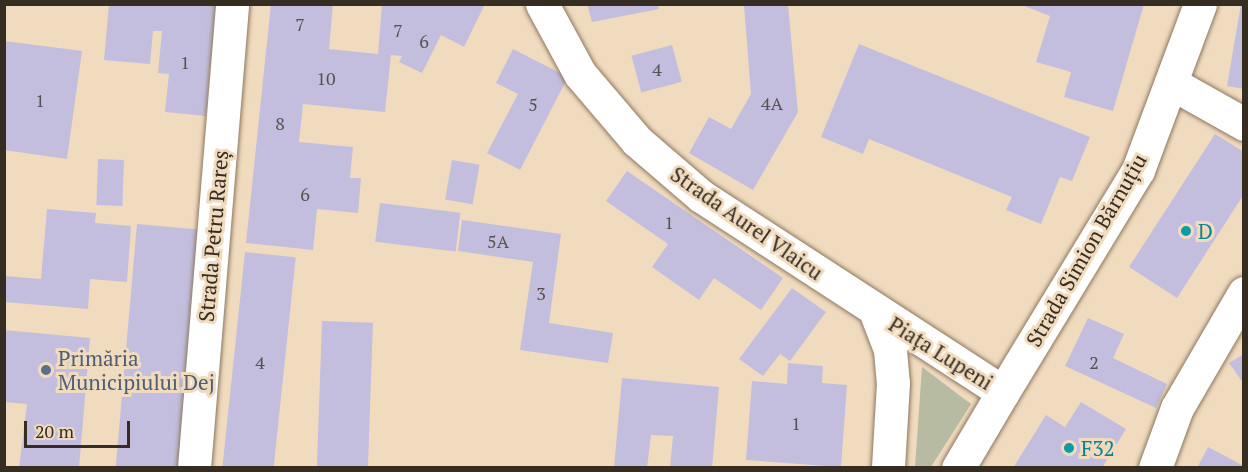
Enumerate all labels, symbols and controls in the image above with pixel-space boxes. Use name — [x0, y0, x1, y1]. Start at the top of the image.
house number: 7 — [295, 13, 305, 35]
house number: 7 — [393, 19, 403, 41]
house number: 6 — [419, 30, 429, 52]
house number: 1 — [180, 51, 190, 73]
house number: 4 — [652, 58, 662, 80]
house number: 10 — [316, 67, 336, 89]
house number: 1 — [35, 89, 45, 111]
house number: 4A — [761, 92, 783, 114]
house number: 5 — [528, 93, 538, 115]
house number: 8 — [275, 112, 285, 134]
street label: Strada Petru Rareș — [193, 149, 233, 323]
street label: Strada Simion Bărnuțiu — [1020, 149, 1152, 351]
street label: Strada Aurel Vlaicu — [666, 161, 828, 285]
house number: 6 — [300, 183, 310, 205]
house number: 1 — [664, 211, 674, 233]
place label: D — [1198, 218, 1213, 244]
marker: D — [1179, 224, 1193, 238]
house number: 5A — [487, 230, 509, 252]
house number: 3 — [536, 282, 546, 304]
street label: Piața Lupeni — [884, 311, 998, 395]
place label: Primăria Municipiului Dej — [58, 345, 215, 395]
house number: 4 — [255, 351, 265, 373]
house number: 2 — [1089, 351, 1099, 373]
marker: Primăria Municipiului Dej — [39, 363, 53, 377]
scale bar — [27, 409, 134, 447]
house number: 1 — [791, 412, 801, 434]
text: 20 m — [35, 419, 74, 443]
place label: F32 — [1081, 435, 1115, 461]
marker: F32 — [1062, 441, 1076, 455]

